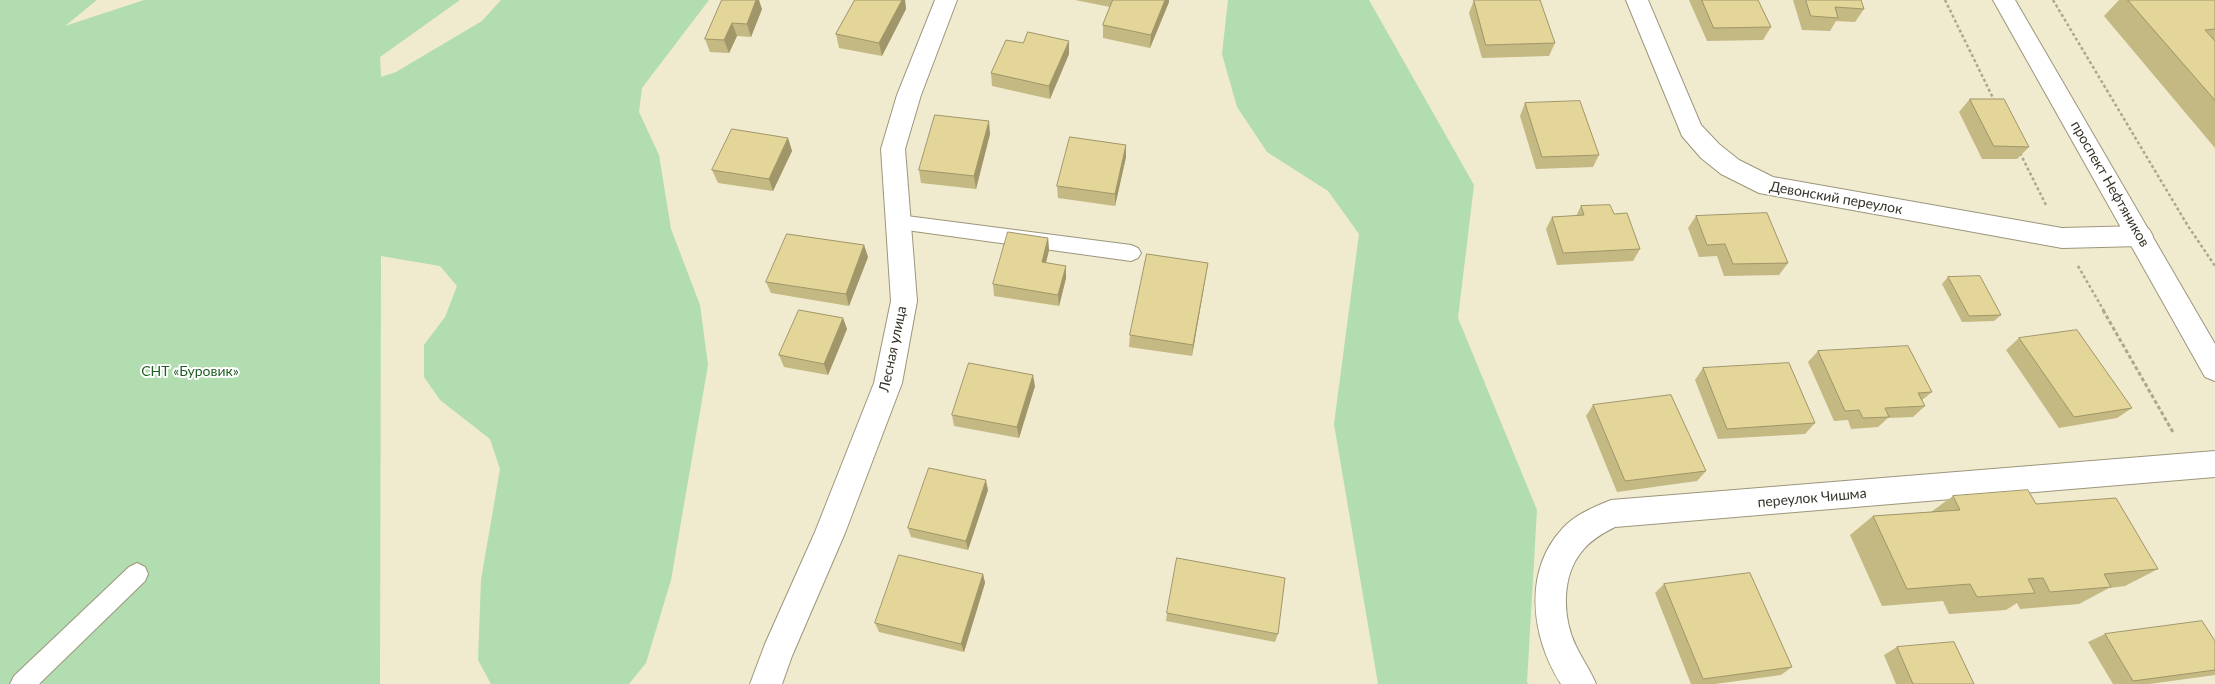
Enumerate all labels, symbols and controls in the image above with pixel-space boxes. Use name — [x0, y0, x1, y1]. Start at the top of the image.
street label: проспект Нефтяников — [2067, 118, 2153, 250]
street label: Девонский переулок — [1768, 178, 1904, 218]
street label: Лесная улица — [876, 304, 910, 394]
park label: СНТ «Буровик» — [141, 363, 239, 379]
street label: переулок Чишма — [1757, 485, 1867, 511]

